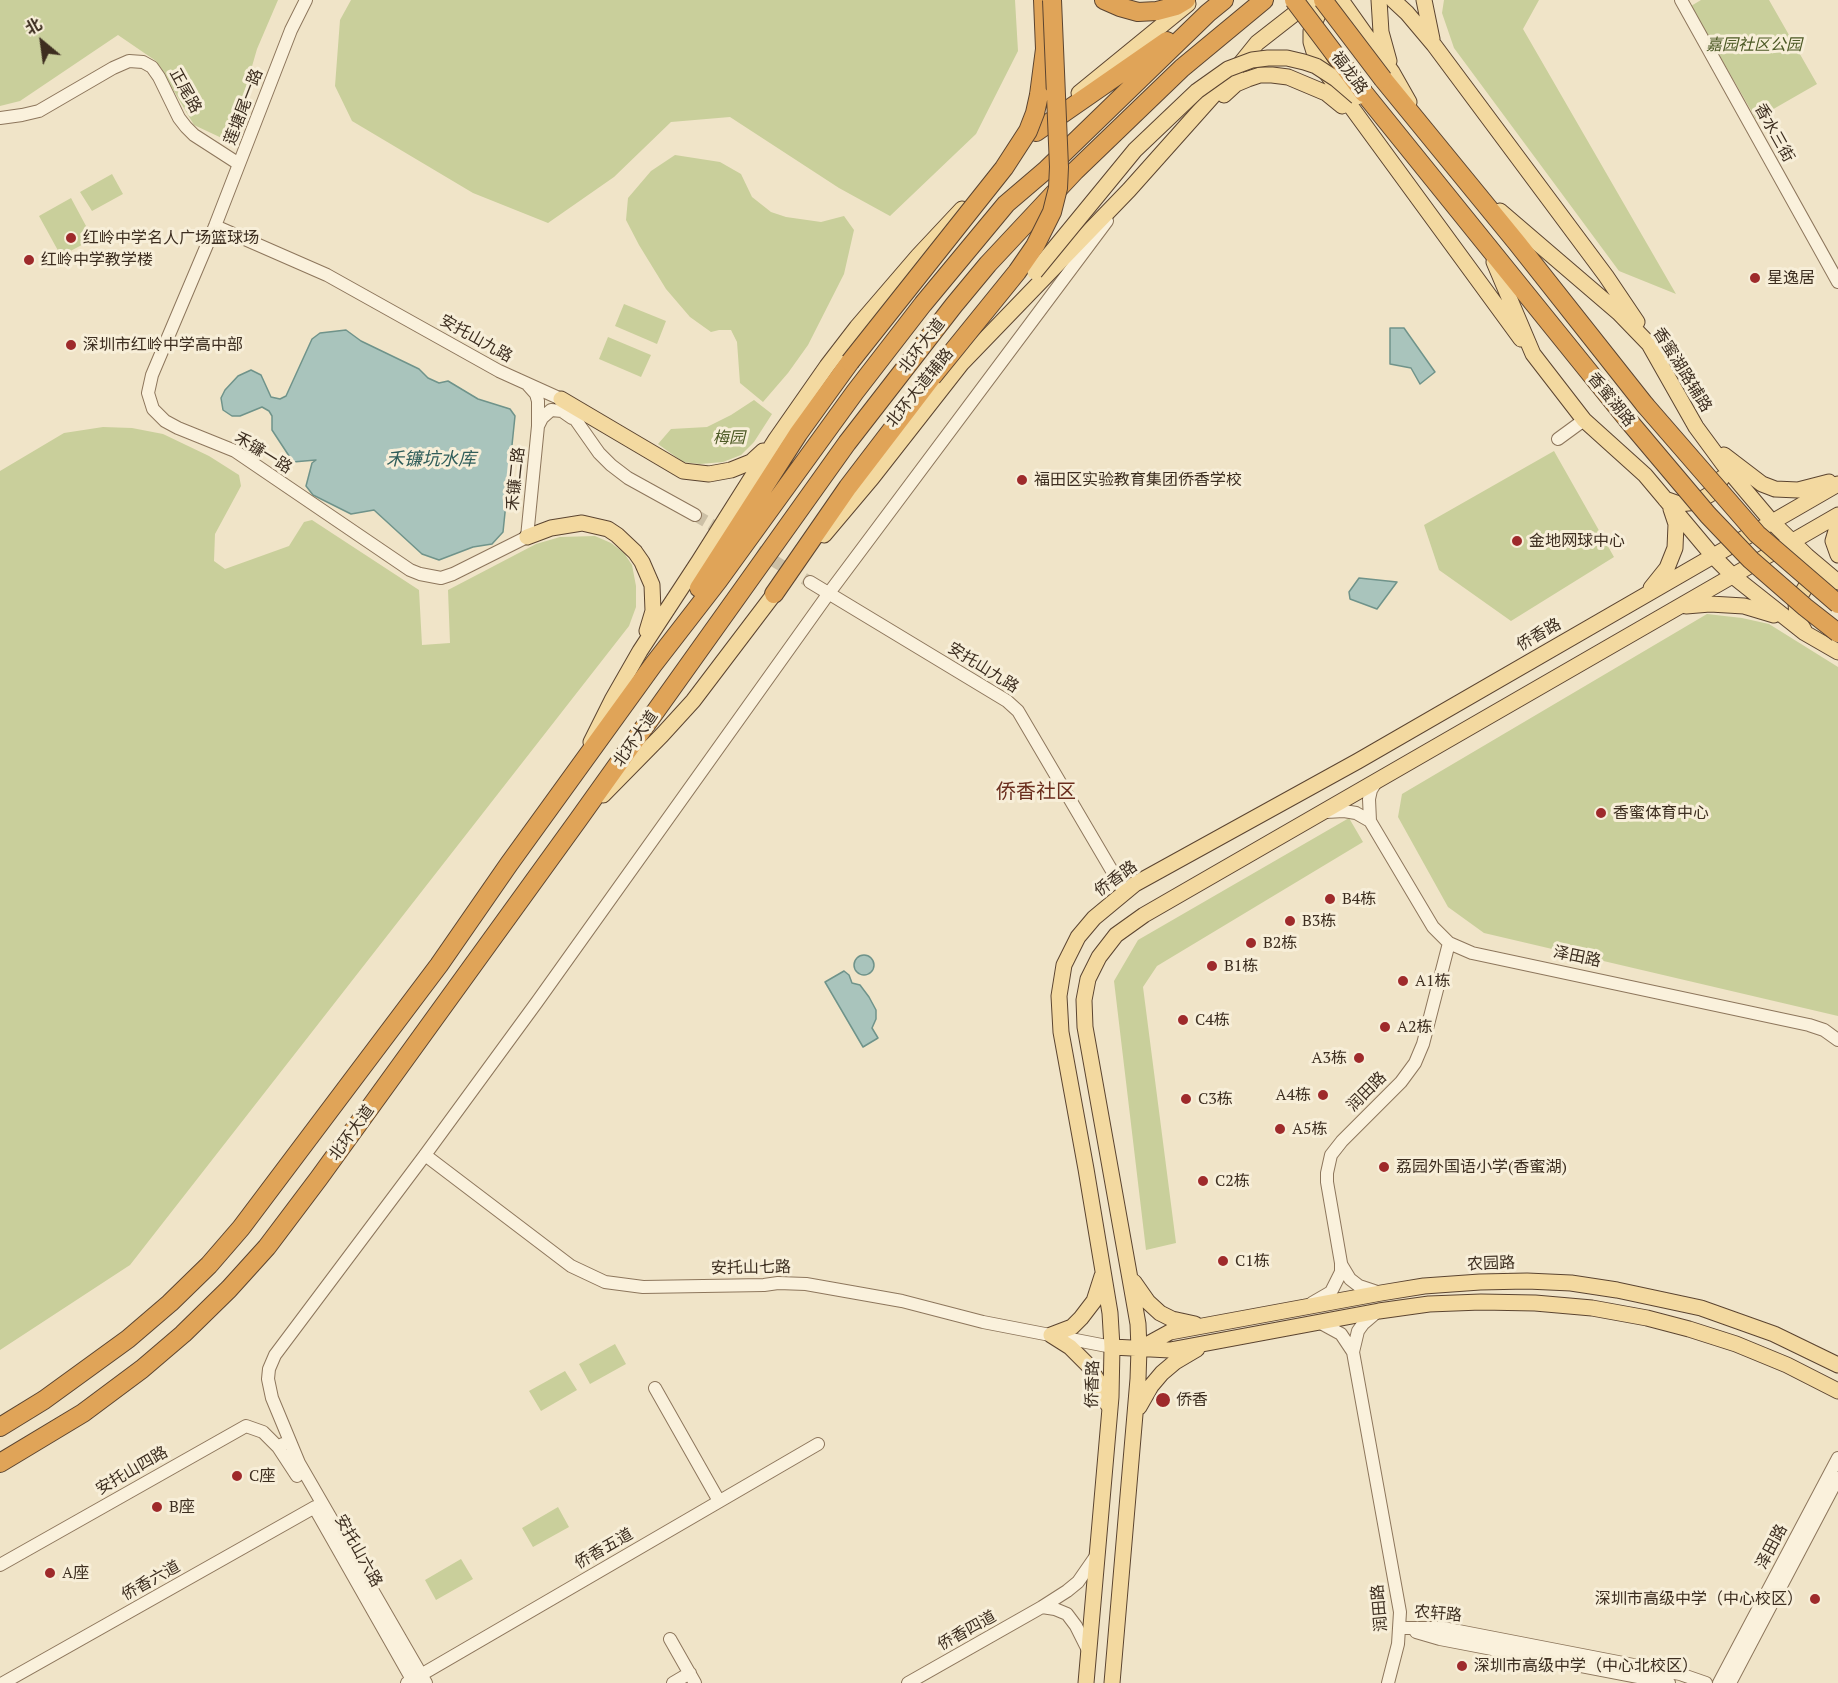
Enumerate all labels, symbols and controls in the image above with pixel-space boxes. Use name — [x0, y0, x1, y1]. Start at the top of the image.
north arrow — [12, 12, 72, 72]
text: 北 — [21, 13, 46, 40]
park label: 嘉园社区公园 — [1706, 35, 1802, 55]
street label: 福龙路 — [1327, 48, 1371, 98]
street label: 正尾路 — [165, 65, 205, 117]
street label: 莲塘尾一路 — [221, 66, 267, 148]
street label: 香水三街 — [1750, 100, 1798, 166]
place label: 红岭中学名人广场篮球场 — [83, 228, 259, 248]
marker: 红岭中学名人广场篮球场 — [64, 231, 78, 245]
place label: 红岭中学教学楼 — [41, 250, 153, 270]
marker: 红岭中学教学楼 — [22, 253, 36, 267]
place label: 星逸居 — [1767, 268, 1815, 288]
marker: 星逸居 — [1748, 271, 1762, 285]
street label: 安托山九路 — [436, 311, 516, 367]
street label: 北环大道 — [895, 315, 949, 377]
street label: 香蜜湖路辅路 — [1648, 324, 1716, 416]
place label: 深圳市红岭中学高中部 — [83, 335, 243, 355]
marker: 深圳市红岭中学高中部 — [64, 338, 78, 352]
street label: 北环大道辅路 — [882, 345, 958, 431]
street label: 香蜜湖路 — [1583, 369, 1639, 431]
street label: 禾镰一路 — [231, 428, 295, 478]
park label: 梅园 — [713, 428, 745, 448]
street label: 禾镰二路 — [503, 446, 529, 512]
water label: 禾镰坑水库 — [386, 449, 476, 471]
place label: 福田区实验教育集团侨香学校 — [1034, 470, 1242, 490]
marker: 福田区实验教育集团侨香学校 — [1015, 473, 1029, 487]
place label: 金地网球中心 — [1529, 531, 1625, 551]
marker: 金地网球中心 — [1510, 534, 1524, 548]
street label: 侨香路 — [1513, 615, 1565, 655]
street label: 安托山九路 — [944, 639, 1022, 697]
street label: 北环大道 — [610, 707, 662, 771]
district label: 侨香社区 — [996, 780, 1076, 804]
place label: 香蜜体育中心 — [1613, 803, 1709, 823]
marker: 香蜜体育中心 — [1594, 806, 1608, 820]
street label: 侨香路 — [1091, 857, 1141, 901]
place label: B4栋 — [1342, 889, 1376, 909]
marker: B4栋 — [1323, 892, 1337, 906]
place label: B3栋 — [1302, 911, 1336, 931]
marker: B3栋 — [1283, 914, 1297, 928]
place label: B2栋 — [1263, 933, 1297, 953]
marker: B2栋 — [1244, 936, 1258, 950]
street label: 泽田路 — [1552, 943, 1602, 971]
place label: B1栋 — [1224, 956, 1258, 976]
marker: B1栋 — [1205, 959, 1219, 973]
place label: A1栋 — [1415, 971, 1450, 991]
marker: A1栋 — [1396, 974, 1410, 988]
place label: C4栋 — [1195, 1010, 1230, 1030]
marker: C4栋 — [1176, 1013, 1190, 1027]
place label: A2栋 — [1397, 1017, 1432, 1037]
marker: A2栋 — [1378, 1020, 1392, 1034]
place label: A3栋 — [1312, 1048, 1347, 1068]
marker: A3栋 — [1352, 1051, 1366, 1065]
street label: 润田路 — [1343, 1068, 1391, 1116]
place label: A4栋 — [1276, 1085, 1311, 1105]
marker: A4栋 — [1316, 1088, 1330, 1102]
place label: C3栋 — [1198, 1089, 1233, 1109]
marker: C3栋 — [1179, 1092, 1193, 1106]
street label: 北环大道 — [325, 1101, 379, 1165]
place label: A5栋 — [1292, 1119, 1327, 1139]
marker: A5栋 — [1273, 1122, 1287, 1136]
place label: 荔园外国语小学(香蜜湖) — [1396, 1157, 1567, 1177]
marker: 荔园外国语小学(香蜜湖) — [1377, 1160, 1391, 1174]
place label: C2栋 — [1215, 1171, 1250, 1191]
marker: C2栋 — [1196, 1174, 1210, 1188]
place label: C1栋 — [1235, 1251, 1270, 1271]
marker: C1栋 — [1216, 1254, 1230, 1268]
street label: 农园路 — [1467, 1254, 1515, 1274]
street label: 安托山七路 — [711, 1258, 791, 1278]
street label: 侨香路 — [1083, 1360, 1103, 1408]
place label: 侨香 — [1176, 1390, 1208, 1410]
marker: 侨香 — [1154, 1391, 1172, 1409]
street label: 安托山四路 — [93, 1443, 171, 1499]
place label: C座 — [249, 1466, 275, 1486]
marker: C座 — [230, 1469, 244, 1483]
place label: B座 — [169, 1497, 195, 1517]
marker: B座 — [150, 1500, 164, 1514]
street label: 安托山六路 — [330, 1511, 386, 1591]
street label: 泽田路 — [1752, 1521, 1792, 1573]
street label: 侨香五道 — [571, 1525, 637, 1573]
street label: 侨香六道 — [118, 1557, 184, 1605]
place label: A座 — [62, 1563, 89, 1583]
marker: A座 — [43, 1566, 57, 1580]
street label: 润田路 — [1368, 1583, 1392, 1633]
place label: 深圳市高级中学（中心校区） — [1595, 1589, 1803, 1609]
marker: 深圳市高级中学（中心校区） — [1808, 1592, 1822, 1606]
street label: 农轩路 — [1413, 1602, 1463, 1626]
street label: 侨香四道 — [934, 1607, 1000, 1655]
place label: 深圳市高级中学（中心北校区） — [1474, 1656, 1698, 1676]
marker: 深圳市高级中学（中心北校区） — [1455, 1659, 1469, 1673]

